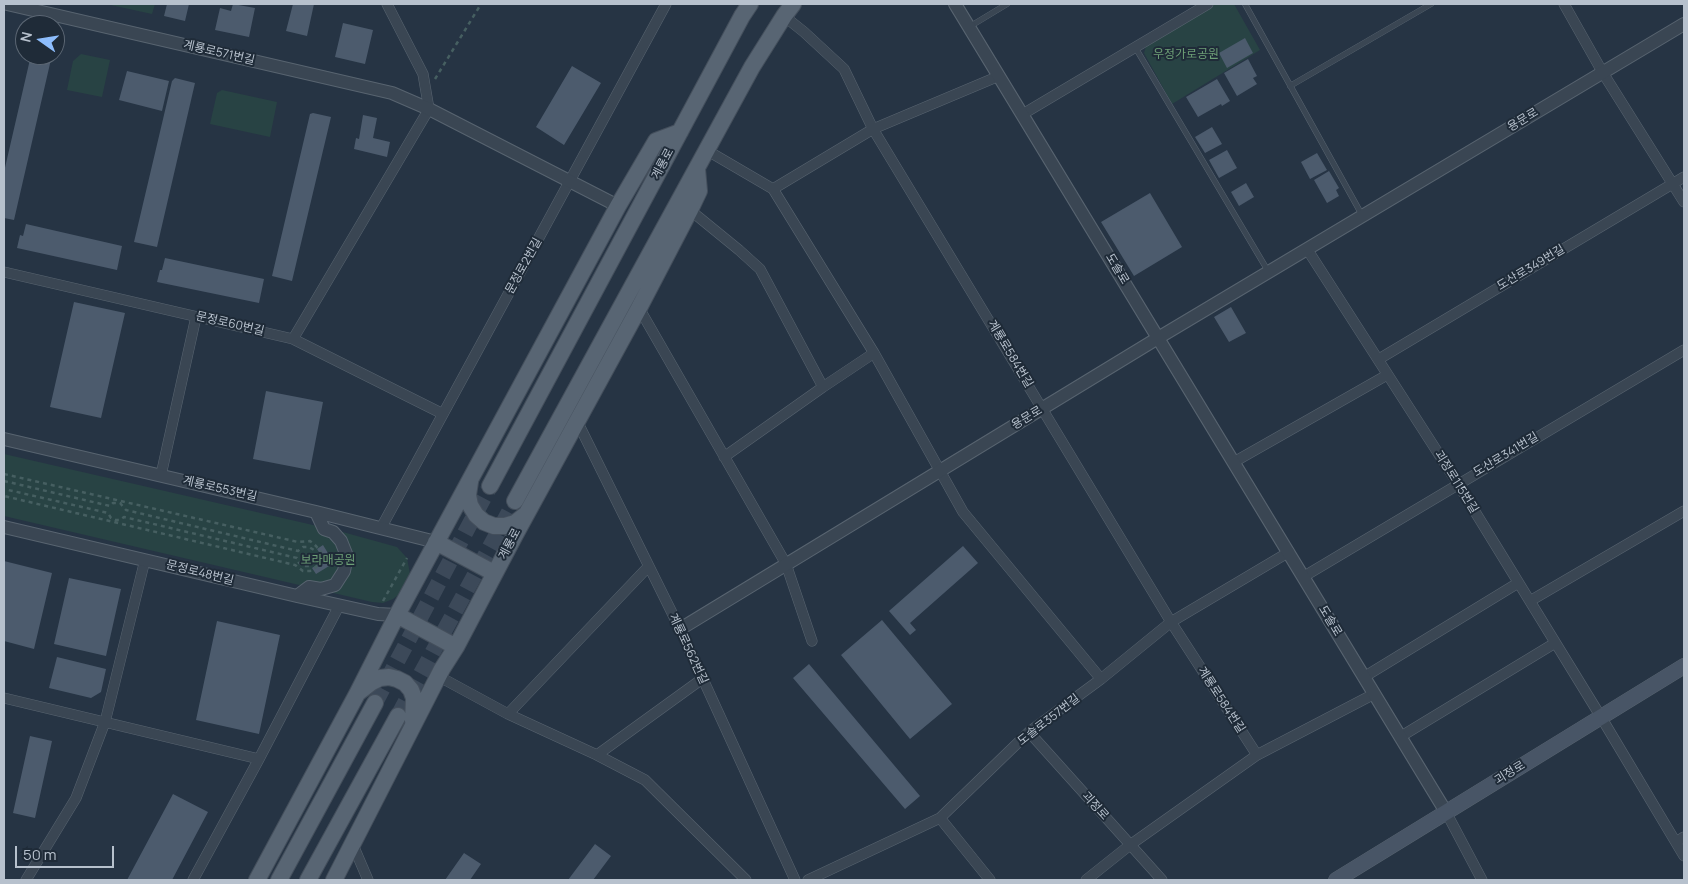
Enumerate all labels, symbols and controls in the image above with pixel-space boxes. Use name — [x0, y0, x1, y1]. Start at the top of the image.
north arrow — [15, 15, 65, 65]
text: N — [15, 30, 36, 44]
street label: 계룡로571번길 — [182, 38, 256, 68]
park label: 우정가로공원 — [1153, 48, 1219, 62]
street label: 용문로 — [1505, 105, 1541, 135]
street label: 계룡로 — [649, 146, 677, 182]
street label: 문정로2번길 — [503, 235, 545, 297]
street label: 도산로349번길 — [1495, 242, 1567, 294]
street label: 도솔로 — [1102, 251, 1132, 287]
street label: 문정로60번길 — [194, 309, 266, 339]
street label: 계룡로584번길 — [984, 318, 1036, 390]
street label: 용문로 — [1009, 403, 1045, 433]
street label: 도산로341번길 — [1471, 430, 1541, 480]
street label: 괴정로115번길 — [1431, 448, 1481, 516]
street label: 계룡로553번길 — [182, 473, 258, 505]
street label: 계룡로 — [496, 526, 524, 562]
park label: 보라매공원 — [300, 554, 356, 568]
street label: 문정로48번길 — [165, 558, 235, 588]
street label: 도솔로 — [1315, 603, 1345, 639]
street label: 계룡로562번길 — [665, 611, 711, 687]
street label: 계룡로584번길 — [1194, 664, 1248, 736]
street label: 도솔로357번길 — [1015, 691, 1083, 749]
street label: 괴정로 — [1492, 758, 1528, 788]
street label: 괴정로 — [1079, 789, 1111, 823]
scale bar — [18, 836, 116, 868]
text: 50 m — [23, 844, 57, 865]

